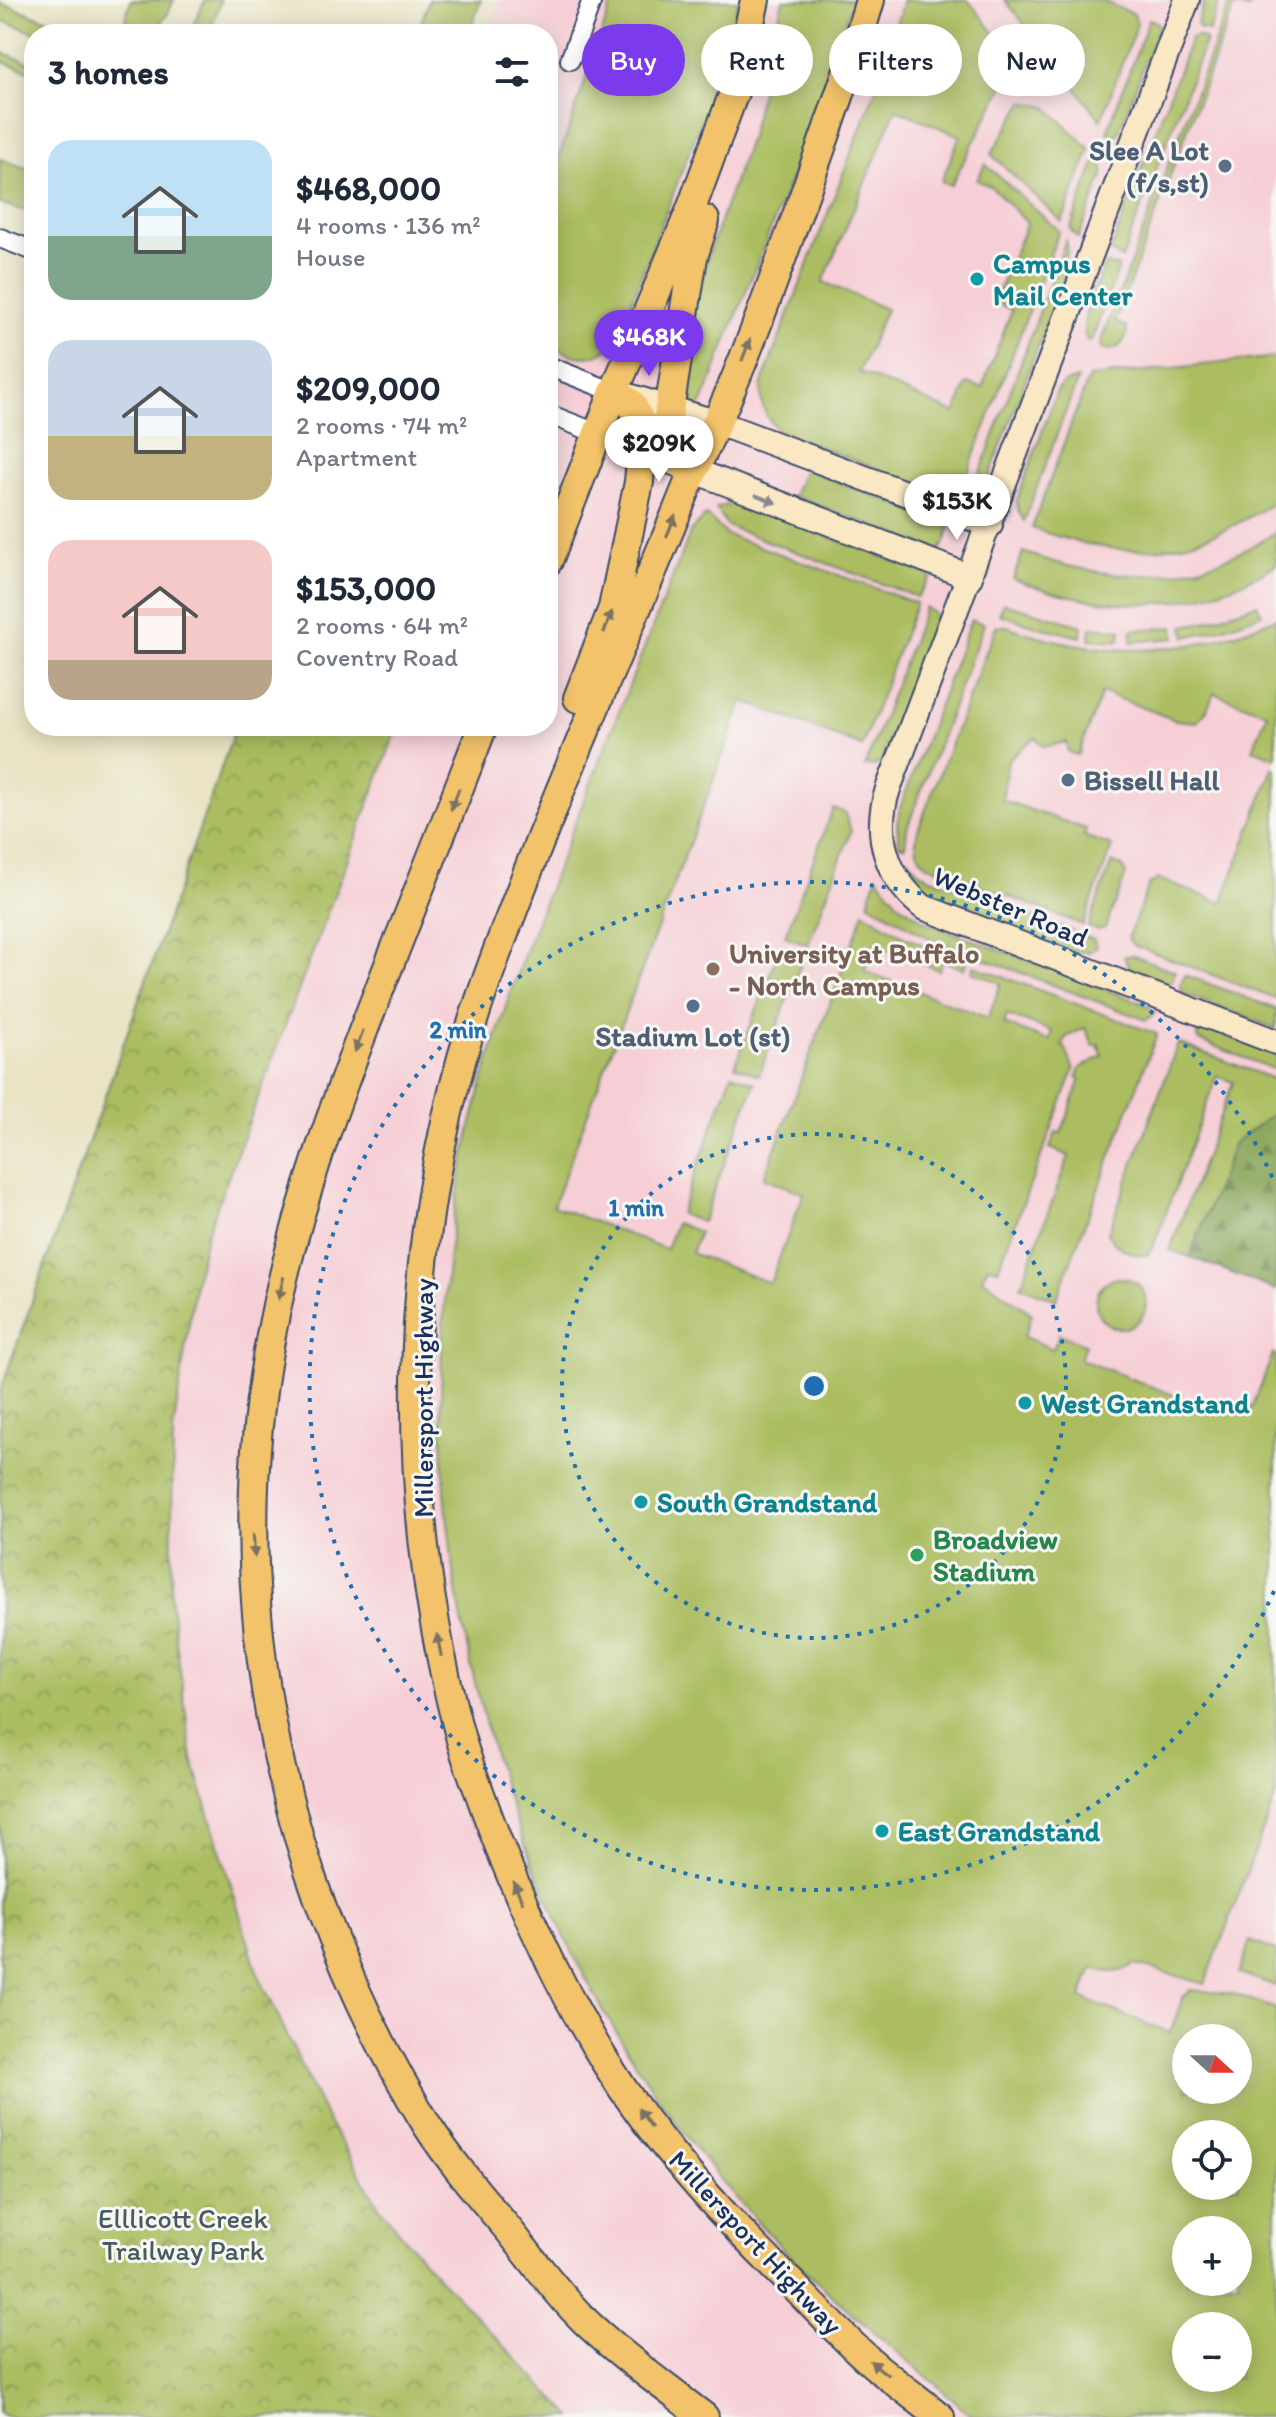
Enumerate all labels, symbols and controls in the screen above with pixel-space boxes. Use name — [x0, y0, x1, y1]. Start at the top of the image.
chip: Buy — [582, 24, 685, 96]
chip: Rent — [701, 24, 813, 96]
chip: Filters — [829, 24, 962, 96]
chip: New — [978, 24, 1085, 96]
icon: filters — [490, 50, 534, 94]
text: 3 homes — [48, 52, 169, 93]
place label: Slee A Lot (f/s,st) — [1089, 133, 1209, 199]
marker: Slee A Lot (f/s,st) — [1216, 157, 1234, 175]
text: $468,000 — [296, 168, 441, 209]
icon: home — [112, 172, 208, 268]
text: 4 rooms · 136 m² — [296, 209, 481, 241]
text: House — [296, 241, 366, 273]
place label: Campus Mail Center — [993, 246, 1133, 312]
marker: Campus Mail Center — [968, 270, 986, 288]
pin: $468K — [593, 310, 705, 378]
text: $468K — [612, 320, 686, 352]
one-way arrow — [740, 338, 753, 362]
text: $209,000 — [296, 368, 441, 409]
icon: home — [112, 372, 208, 468]
text: 2 rooms · 74 m² — [296, 409, 467, 441]
pin: $209K — [603, 416, 715, 484]
text: $209K — [622, 426, 696, 458]
text: Apartment — [296, 441, 417, 473]
pin: $153K — [901, 474, 1013, 542]
text: $153K — [922, 484, 992, 516]
one-way arrow — [754, 493, 778, 506]
one-way arrow — [665, 514, 678, 538]
text: $153,000 — [296, 568, 436, 609]
icon: home — [112, 572, 208, 668]
text: 2 rooms · 64 m² — [296, 609, 468, 641]
one-way arrow — [602, 610, 615, 634]
text: Coventry Road — [296, 641, 458, 673]
place label: Bissell Hall — [1084, 763, 1219, 797]
marker: Bissell Hall — [1059, 771, 1077, 789]
one-way arrow — [448, 787, 461, 811]
street label: Webster Road — [928, 858, 1094, 954]
place label: University at Buffalo - North Campus — [729, 936, 979, 1002]
marker: University at Buffalo - North Campus — [704, 960, 722, 978]
marker: Stadium Lot (st) — [684, 997, 702, 1015]
text: 2 min — [429, 1015, 487, 1044]
place label: Stadium Lot (st) — [596, 1019, 790, 1053]
one-way arrow — [353, 1029, 366, 1053]
text: 1 min — [608, 1193, 664, 1222]
one-way arrow — [274, 1276, 287, 1301]
street label: Millersport Highway — [406, 1278, 440, 1518]
centre of rings — [800, 1372, 828, 1400]
place label: West Grandstand — [1041, 1386, 1250, 1420]
marker: West Grandstand — [1016, 1394, 1034, 1412]
place label: South Grandstand — [657, 1485, 878, 1519]
marker: South Grandstand — [632, 1493, 650, 1511]
place label: Broadview Stadium — [933, 1522, 1058, 1588]
one-way arrow — [247, 1534, 260, 1559]
marker: Broadview Stadium — [908, 1546, 926, 1564]
one-way arrow — [432, 1632, 445, 1657]
place label: East Grandstand — [898, 1814, 1101, 1848]
marker: East Grandstand — [873, 1822, 891, 1840]
one-way arrow — [511, 1880, 525, 1903]
north arrow — [1172, 2024, 1252, 2104]
map controls — [1172, 2024, 1252, 2392]
one-way arrow — [638, 2107, 653, 2128]
button: locate — [1172, 2120, 1252, 2200]
street label: Millersport Highway — [662, 2143, 850, 2341]
park label: Elllicott Creek Trailway Park — [98, 2201, 268, 2267]
button: + — [1172, 2216, 1252, 2296]
button: − — [1172, 2312, 1252, 2392]
one-way arrow — [870, 2360, 890, 2377]

